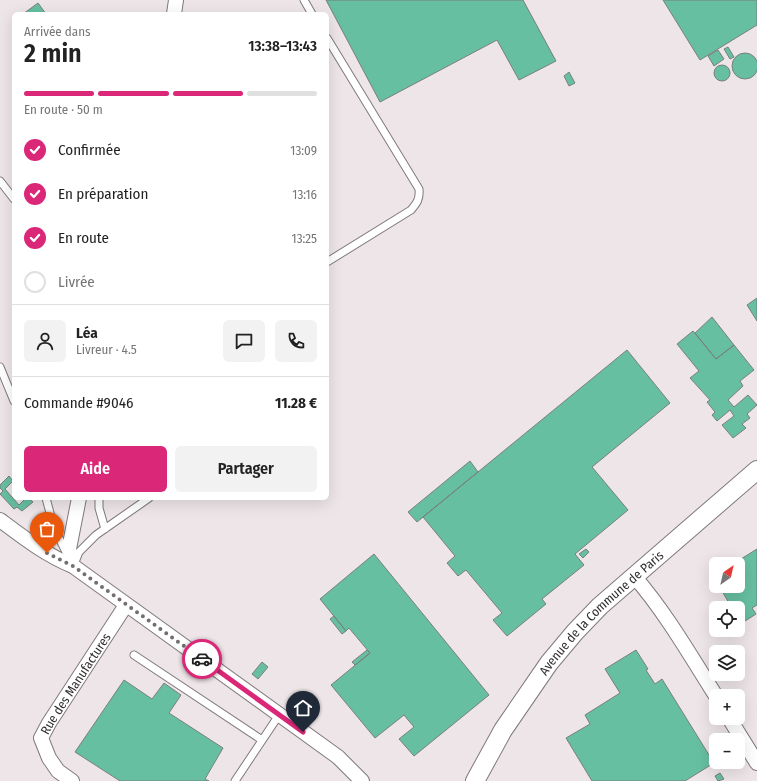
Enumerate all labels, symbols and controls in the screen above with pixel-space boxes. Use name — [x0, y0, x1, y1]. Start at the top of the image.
text: Arrivée dans — [24, 24, 91, 39]
text: 13:38–13:43 — [248, 37, 317, 55]
text: 2 min — [24, 38, 82, 69]
text: En route · 50 m — [24, 102, 103, 117]
icon: check — [24, 139, 46, 161]
text: Confirmée — [58, 141, 121, 159]
text: 13:09 — [290, 143, 317, 158]
icon: check — [24, 183, 46, 205]
text: En préparation — [58, 185, 148, 203]
text: 13:16 — [292, 187, 317, 202]
icon: check — [24, 227, 46, 249]
text: En route — [58, 229, 109, 247]
text: 13:25 — [292, 231, 317, 246]
text: Livrée — [58, 273, 95, 291]
button: person — [24, 320, 66, 362]
button: chat — [223, 320, 265, 362]
button: phone — [275, 320, 317, 362]
text: Léa — [76, 324, 98, 342]
text: Livreur · 4.5 — [76, 342, 137, 357]
text: Commande #9046 — [24, 394, 133, 412]
text: 11.28 € — [275, 394, 317, 412]
button: Aide — [24, 446, 167, 492]
button: Partager — [175, 446, 317, 492]
pin — [30, 512, 64, 553]
icon: bag — [36, 518, 58, 540]
street label: Avenue de la Commune de Paris — [536, 547, 667, 678]
north arrow — [709, 557, 745, 593]
map controls — [709, 557, 745, 769]
button: locate — [709, 601, 745, 637]
street label: Rue des Manufactures — [37, 630, 114, 737]
courier — [182, 639, 222, 679]
button: layers — [709, 645, 745, 681]
icon: car — [191, 648, 213, 670]
button: + — [709, 689, 745, 725]
pin — [286, 691, 320, 732]
icon: home — [292, 697, 314, 719]
button: − — [709, 733, 745, 769]

